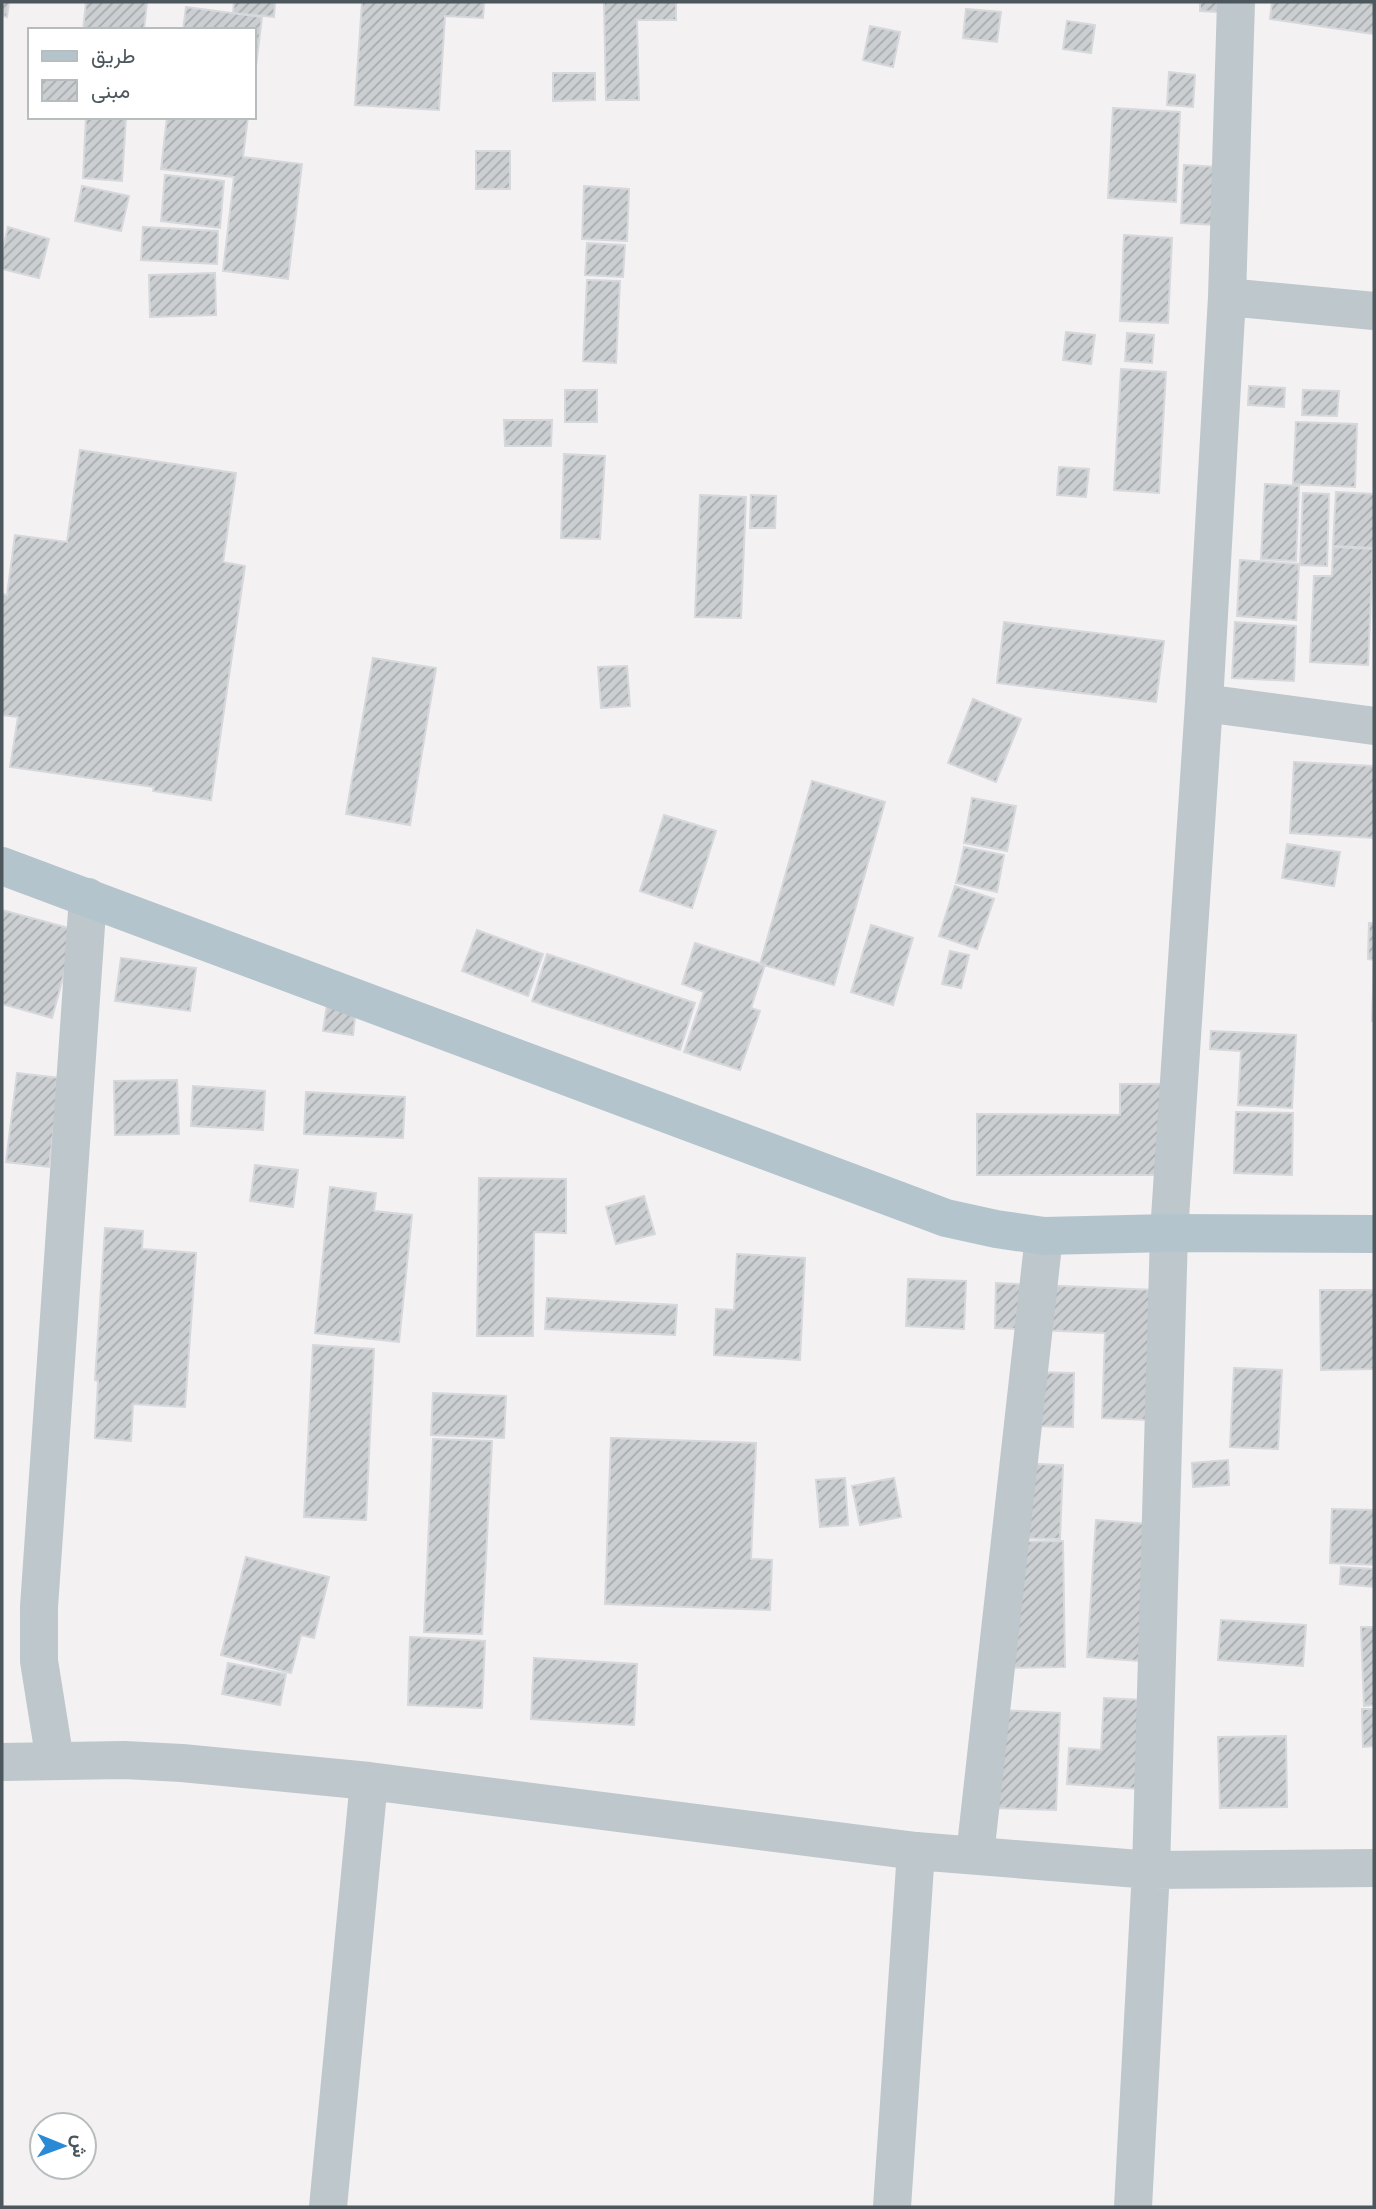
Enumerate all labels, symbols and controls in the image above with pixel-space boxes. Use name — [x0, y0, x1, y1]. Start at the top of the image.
legend — [28, 28, 256, 119]
text: طريق — [91, 41, 136, 70]
text: مبنى — [91, 76, 130, 105]
north arrow — [28, 2111, 98, 2181]
text: ش — [66, 2135, 93, 2158]

